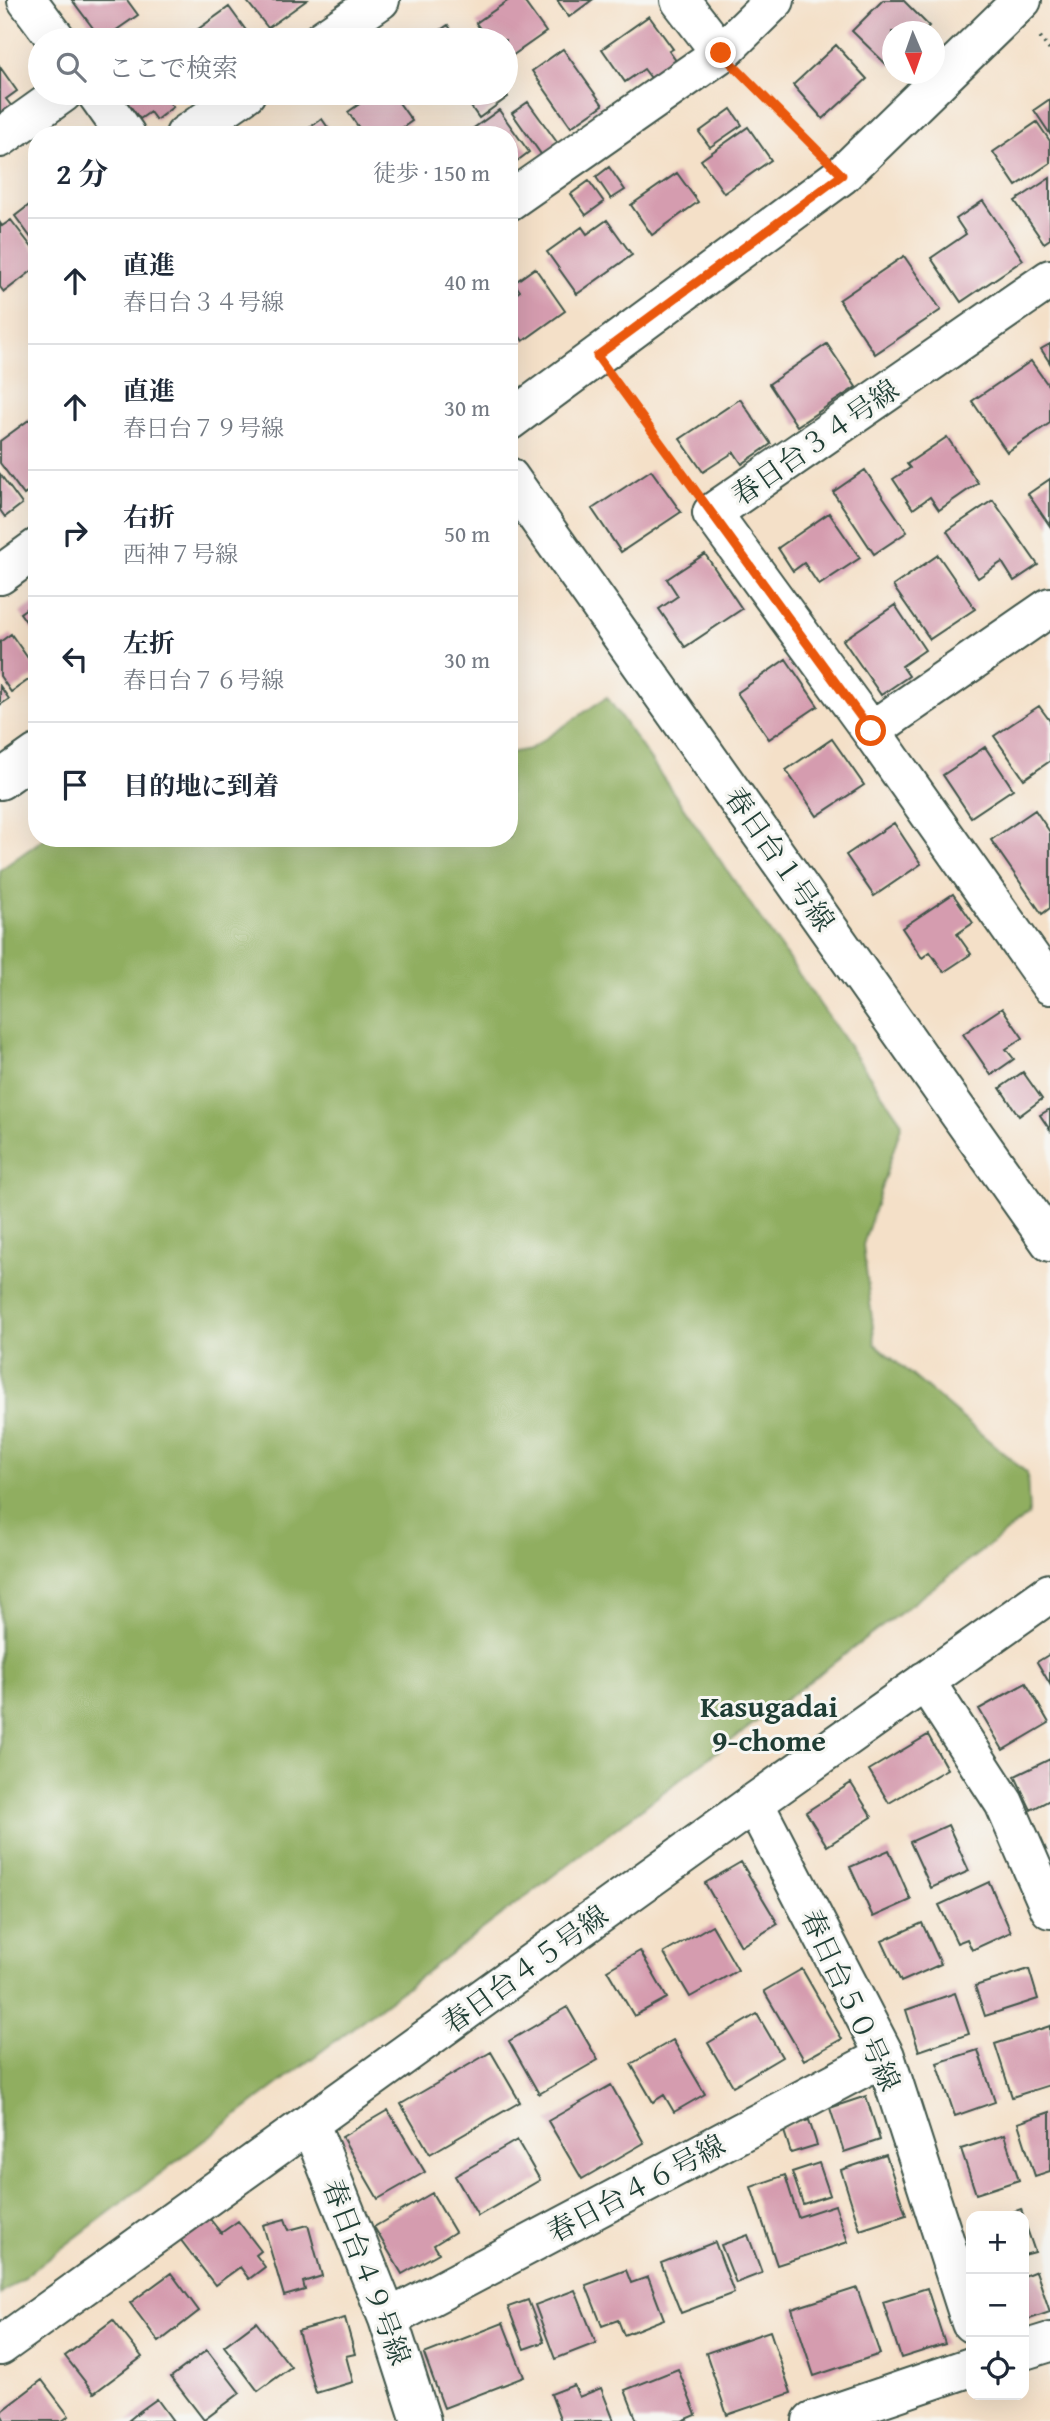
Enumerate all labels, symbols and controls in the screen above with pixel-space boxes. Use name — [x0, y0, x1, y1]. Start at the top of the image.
north arrow — [882, 21, 945, 84]
search box — [28, 28, 518, 105]
route end — [705, 37, 736, 68]
icon: search — [52, 48, 90, 86]
text: ここで検索 — [108, 48, 238, 87]
text: 2 分 — [56, 151, 108, 195]
text: 徒歩 · 150 m — [373, 156, 490, 189]
text: 直進 — [123, 245, 175, 284]
icon: ahead — [56, 262, 94, 300]
text: 40 m — [444, 265, 490, 298]
text: 春日台３４号線 — [123, 285, 284, 318]
street label: 春日台３４号線 — [723, 369, 907, 515]
text: 直進 — [123, 371, 175, 410]
icon: ahead — [56, 388, 94, 426]
text: 30 m — [444, 391, 490, 424]
text: 春日台７９号線 — [123, 411, 284, 444]
text: 右折 — [123, 497, 175, 536]
icon: right — [56, 514, 94, 552]
text: 50 m — [444, 517, 490, 550]
text: 西神７号線 — [123, 537, 238, 570]
text: 左折 — [123, 623, 175, 662]
icon: left — [56, 640, 94, 678]
text: 30 m — [444, 643, 490, 676]
text: 春日台７６号線 — [123, 663, 284, 696]
route start — [855, 715, 886, 746]
icon: arrive — [56, 766, 94, 804]
text: 目的地に到着 — [123, 766, 279, 805]
street label: 春日台１号線 — [715, 778, 845, 939]
district label: Kasugadai 9-chome — [700, 1684, 838, 1762]
street label: 春日台４５号線 — [433, 1894, 616, 2043]
street label: 春日台５０号線 — [791, 1902, 911, 2097]
street label: 春日台４６号線 — [540, 2123, 732, 2252]
street label: 春日台４９号線 — [313, 2173, 422, 2371]
map controls — [966, 2211, 1029, 2400]
button: + — [966, 2211, 1029, 2274]
button: − — [966, 2274, 1029, 2337]
button: locate — [966, 2337, 1029, 2400]

